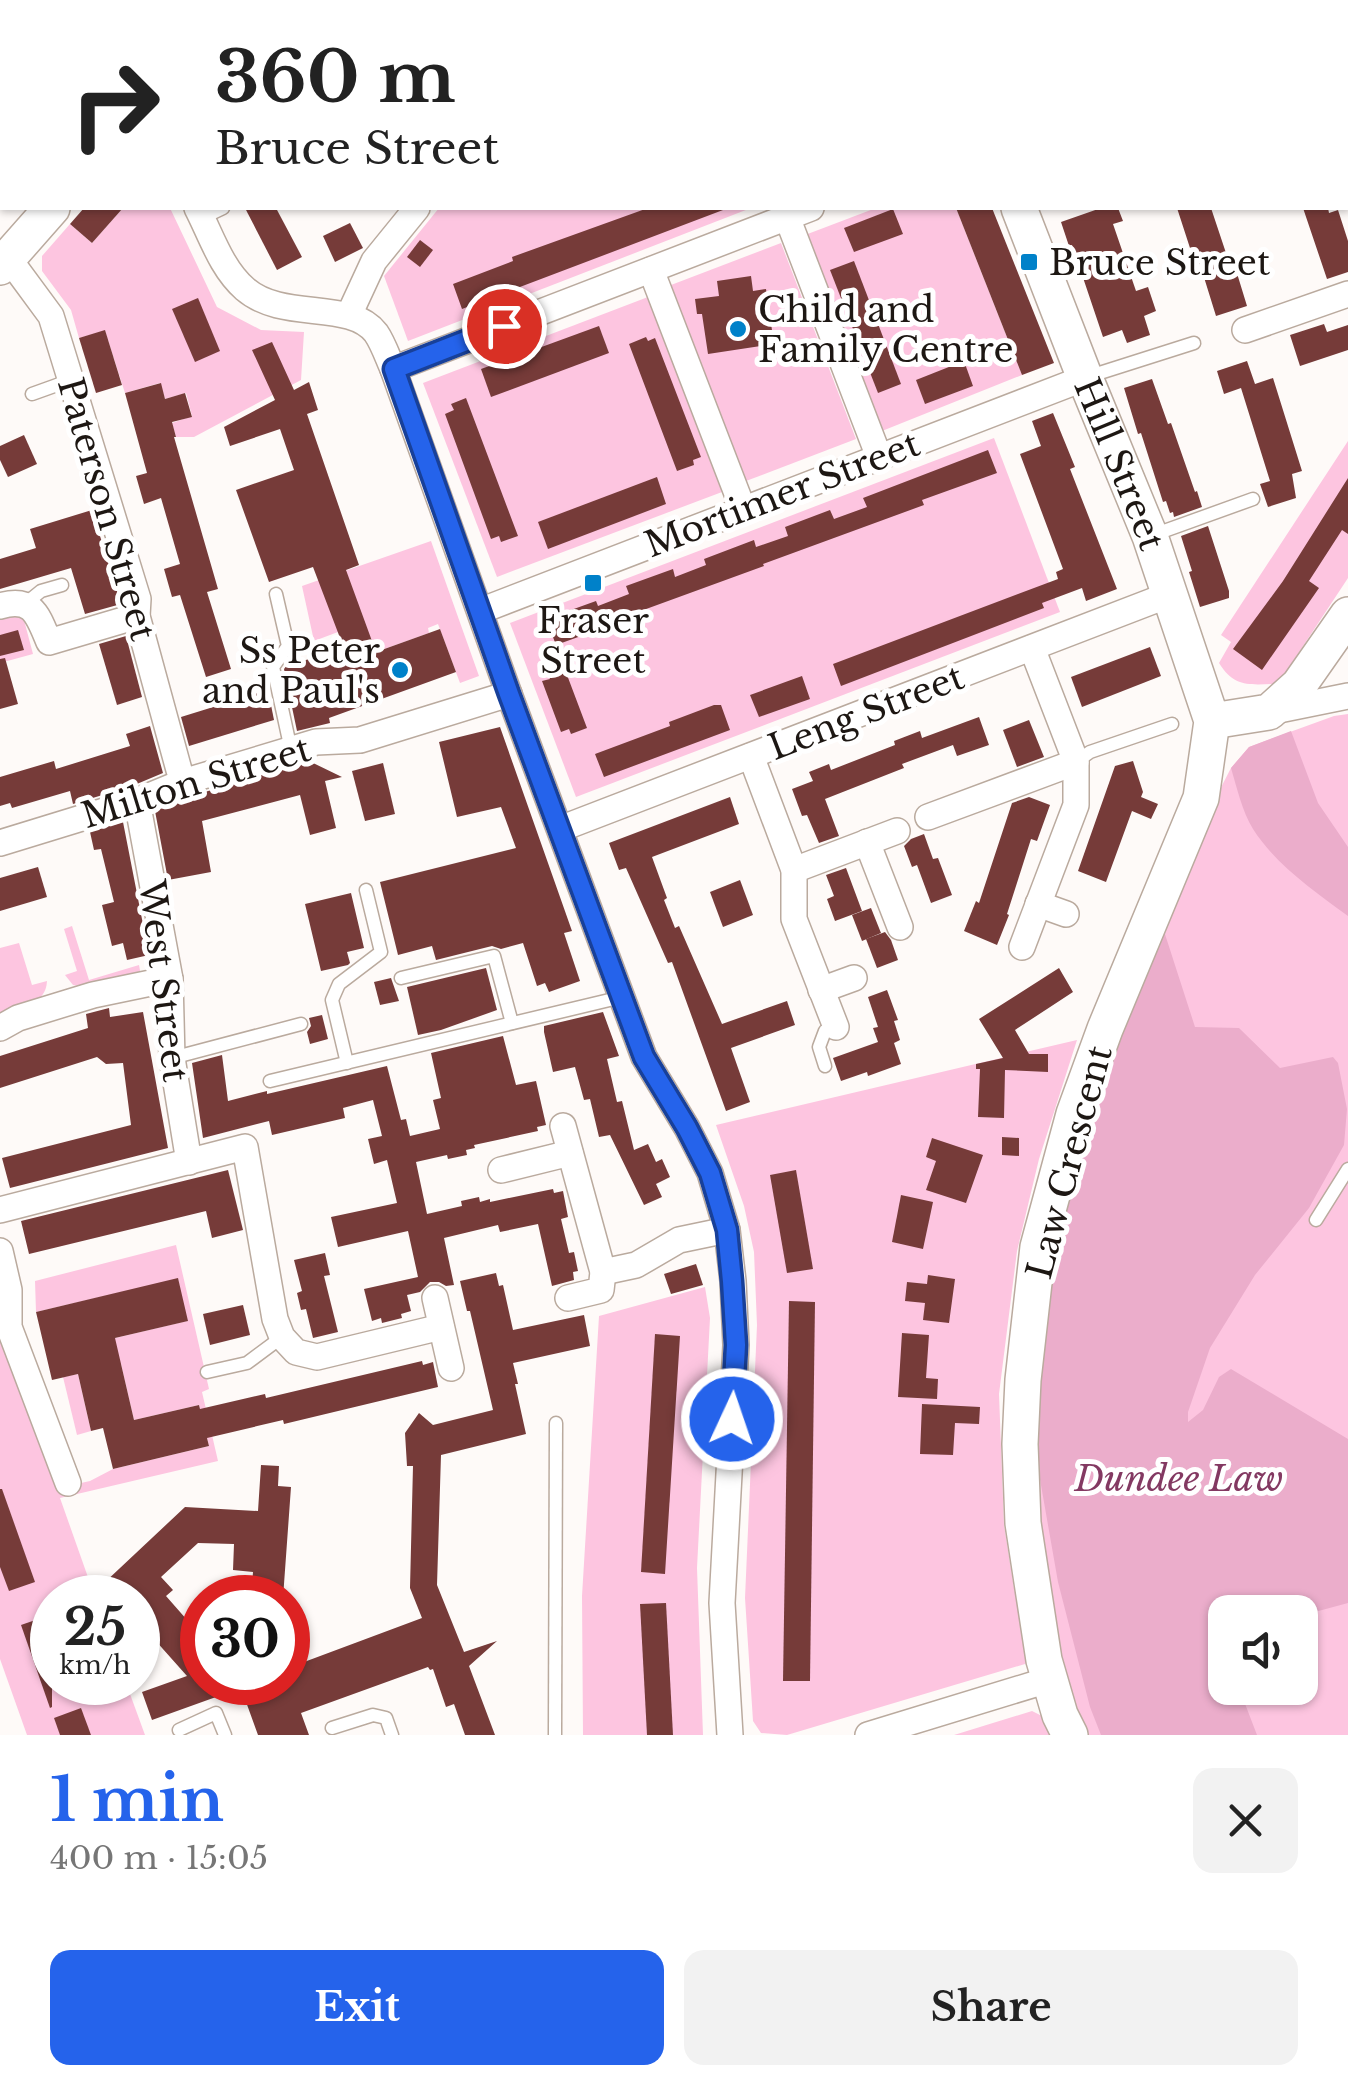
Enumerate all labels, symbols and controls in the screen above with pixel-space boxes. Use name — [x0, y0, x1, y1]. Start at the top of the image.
text: 360 m — [215, 34, 456, 121]
icon: right — [50, 40, 180, 170]
text: Bruce Street — [215, 120, 499, 176]
place label: Bruce Street — [1049, 241, 1270, 284]
marker: Bruce Street — [1018, 251, 1040, 273]
pin — [462, 284, 547, 369]
place label: Child and Family Centre — [758, 288, 1013, 371]
icon: arrive — [477, 299, 532, 354]
marker: Child and Family Centre — [727, 318, 749, 340]
street label: Hill Street — [1066, 371, 1175, 555]
street label: Paterson Street — [49, 373, 165, 645]
street label: Mortimer Street — [639, 422, 925, 566]
marker: Fraser Street — [582, 572, 604, 594]
place label: Fraser Street — [537, 599, 649, 682]
place label: Ss Peter and Paul's — [202, 629, 380, 712]
street label: Leng Street — [762, 655, 970, 769]
marker: Ss Peter and Paul's — [389, 659, 411, 681]
street label: Milton Street — [76, 727, 316, 837]
street label: West Street — [130, 877, 198, 1084]
street label: Law Crescent — [1017, 1041, 1121, 1283]
position arrow — [680, 1367, 784, 1471]
park label: Dundee Law — [1073, 1457, 1283, 1500]
speed limit sign: 30 — [180, 1575, 310, 1705]
map controls — [1208, 1595, 1318, 1705]
button: sound — [1208, 1595, 1318, 1705]
text: 25 — [64, 1596, 126, 1659]
text: km/h — [60, 1650, 130, 1681]
text: 1 min — [50, 1763, 224, 1837]
button: close — [1193, 1768, 1298, 1873]
text: 400 m · 15:05 — [50, 1838, 268, 1878]
button: Exit — [50, 1950, 664, 2065]
button: Share — [684, 1950, 1298, 2065]

